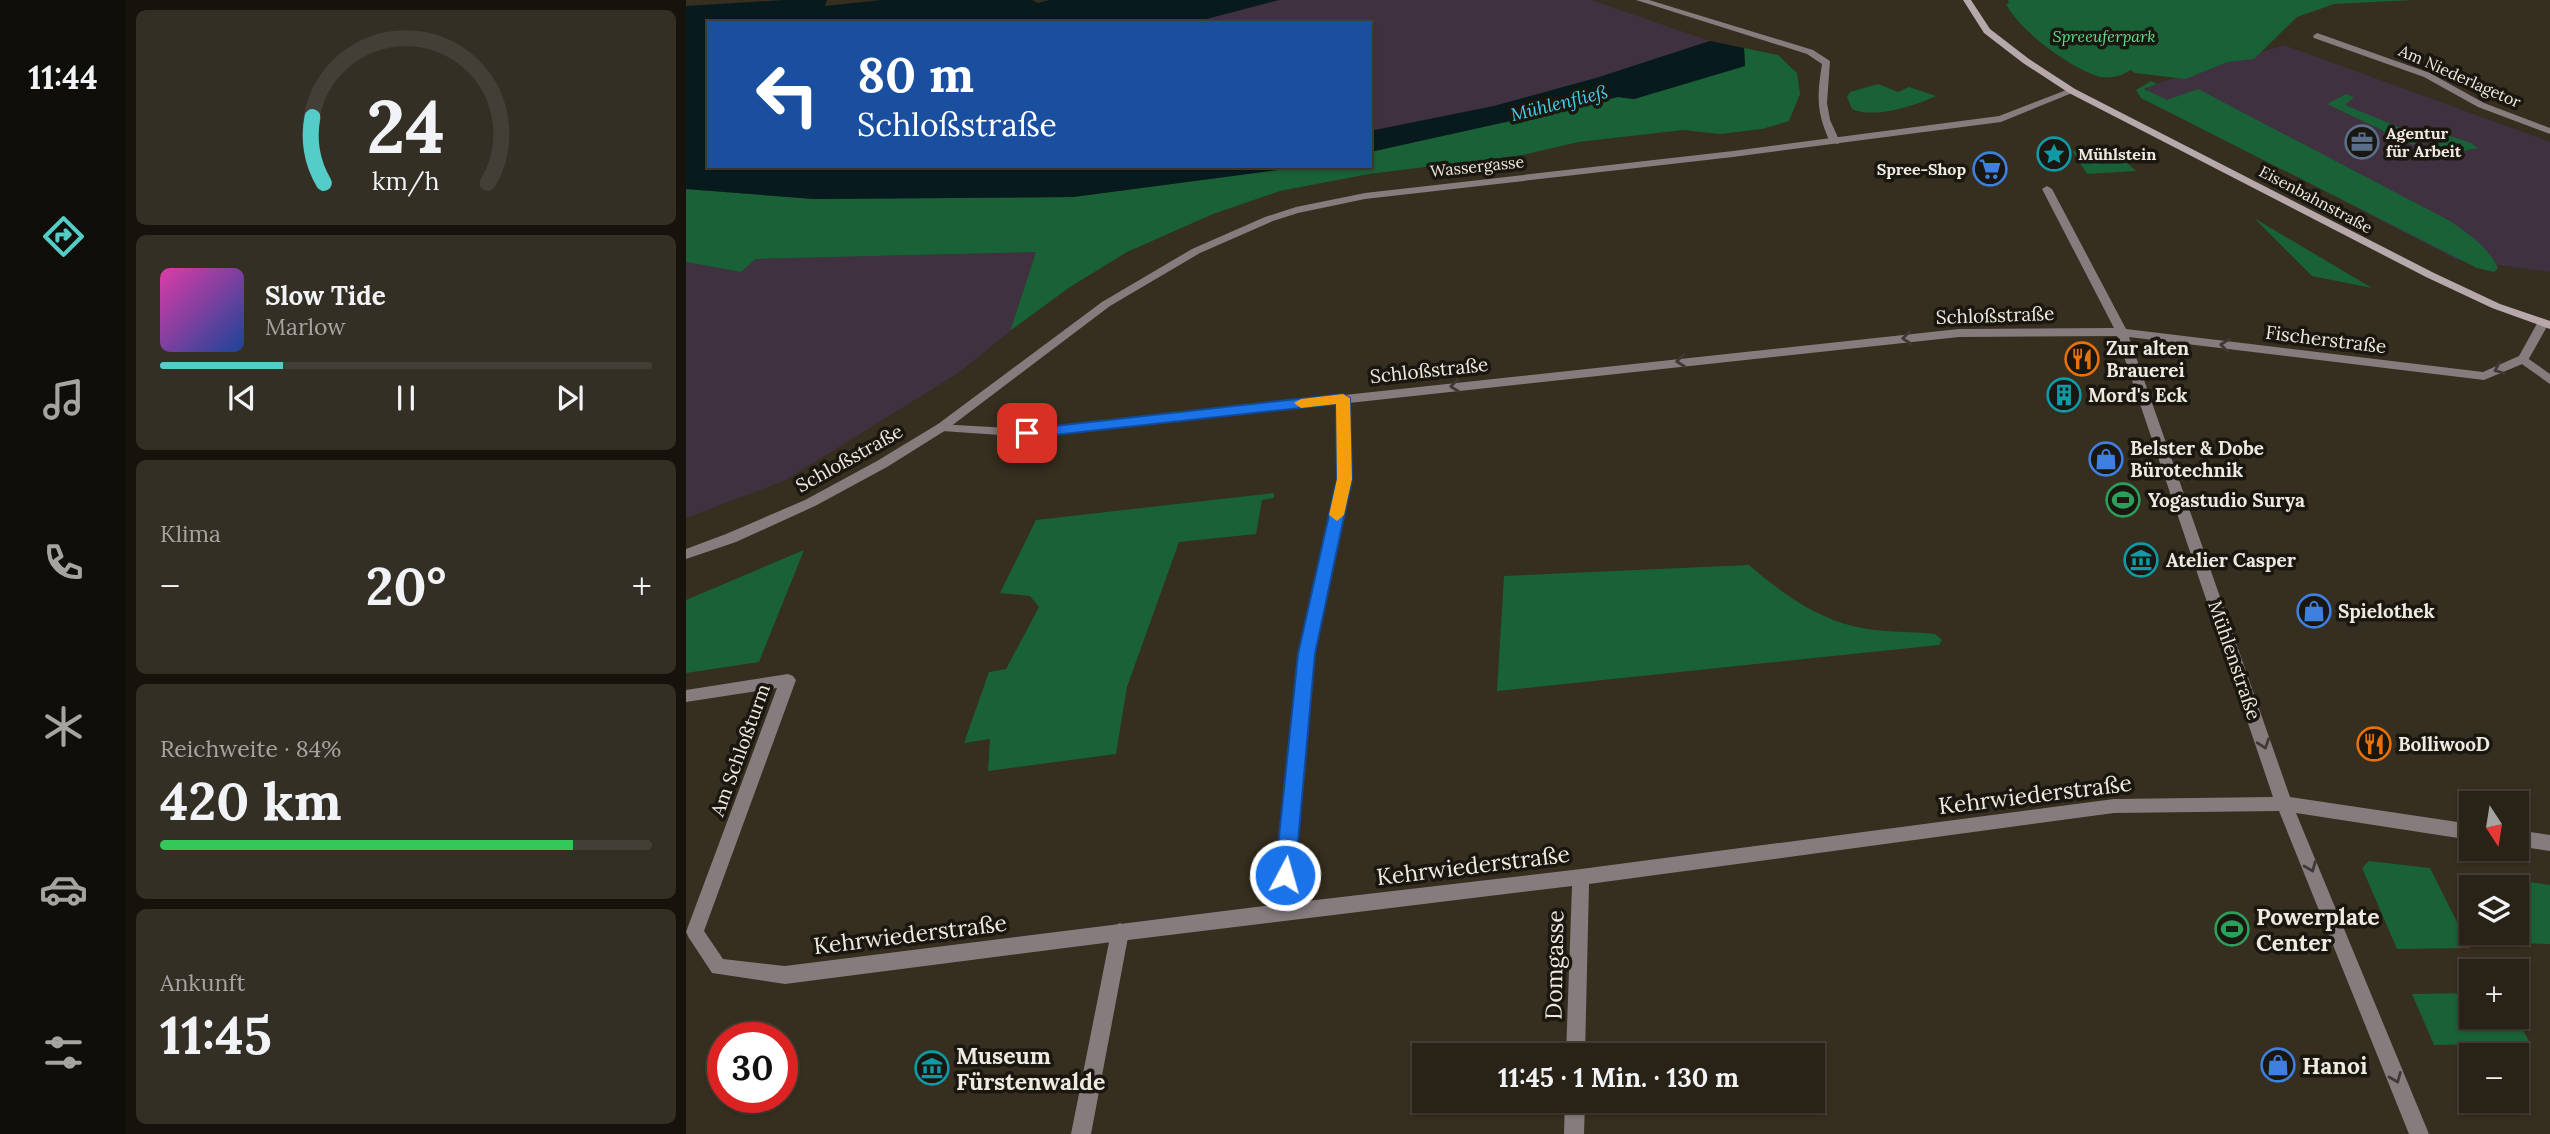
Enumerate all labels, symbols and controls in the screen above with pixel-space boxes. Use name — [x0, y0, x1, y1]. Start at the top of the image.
park label: Spreeuferpark — [2052, 26, 2156, 46]
street label: Am Niederlagetor — [2395, 40, 2524, 112]
text: 80 m — [857, 43, 974, 105]
icon: left — [742, 49, 833, 140]
text: 11:44 — [28, 57, 98, 98]
water label: Mühlenfließ — [1508, 80, 1610, 126]
text: 24 — [367, 81, 445, 174]
text: Schloßstraße — [857, 104, 1057, 145]
office icon: Agentur für Arbeit — [2343, 123, 2381, 161]
place label: Agentur für Arbeit — [2386, 123, 2462, 161]
place icon: Mühlstein — [2035, 135, 2073, 173]
place label: Mühlstein — [2078, 144, 2156, 164]
supermarket icon: Spree-Shop — [1971, 150, 2009, 188]
street label: Wassergasse — [1429, 151, 1525, 181]
place label: Spree-Shop — [1877, 159, 1966, 179]
street label: Eisenbahnstraße — [2256, 161, 2376, 237]
text: km/h — [372, 165, 440, 197]
icon: directions — [39, 212, 88, 261]
text: Slow Tide — [265, 279, 386, 312]
street label: Schloßstraße — [1935, 301, 2055, 329]
text: Marlow — [265, 312, 346, 341]
street label: Fischerstraße — [2264, 320, 2388, 358]
one-way arrow — [1901, 330, 1912, 345]
place label: Zur alten Brauerei — [2106, 336, 2189, 382]
one-way arrow — [2220, 337, 2231, 352]
restaurant icon: Zur alten Brauerei — [2063, 340, 2101, 378]
street label: Schloßstraße — [1369, 352, 1489, 388]
one-way arrow — [1675, 354, 1687, 369]
one-way arrow — [2493, 361, 2505, 375]
icon: music — [39, 375, 88, 424]
building icon: Mord's Eck — [2045, 376, 2083, 414]
one-way arrow — [1449, 378, 1460, 393]
icon: previous — [223, 379, 261, 417]
icon: pause — [387, 379, 425, 417]
icon: next — [551, 379, 589, 417]
place label: Mord's Eck — [2088, 383, 2188, 407]
pin — [997, 403, 1057, 463]
icon: arrive — [1008, 414, 1046, 452]
street label: Schloßstraße — [791, 419, 907, 497]
place label: Belster & Dobe Bürotechnik — [2130, 436, 2264, 482]
shop icon: Belster & Dobe Bürotechnik — [2087, 440, 2125, 478]
sports icon: Yogastudio Surya — [2104, 481, 2142, 519]
place label: Yogastudio Surya — [2148, 488, 2305, 512]
text: Klima — [160, 519, 221, 548]
icon: phone — [39, 538, 88, 587]
museum icon: Atelier Casper — [2122, 541, 2160, 579]
place label: Atelier Casper — [2166, 548, 2296, 572]
text: 20° — [366, 553, 446, 619]
text: − — [160, 562, 180, 610]
text: + — [632, 562, 652, 610]
shop icon: Spielothek — [2295, 592, 2333, 630]
street label: Mühlenstraße — [2203, 597, 2267, 723]
place label: Spielothek — [2338, 599, 2435, 623]
street label: Am Schloßturm — [705, 681, 775, 820]
icon: climate — [39, 702, 88, 751]
restaurant icon: BolliwooD — [2355, 725, 2393, 763]
place label: BolliwooD — [2398, 732, 2490, 756]
text: Reichweite · 84% — [160, 734, 341, 763]
one-way arrow — [2256, 738, 2270, 750]
text: 420 km — [160, 768, 342, 834]
street label: Kehrwiederstraße — [1937, 768, 2133, 820]
north arrow — [2459, 791, 2529, 861]
map controls — [2459, 791, 2529, 1113]
position arrow — [1248, 838, 1322, 912]
street label: Kehrwiederstraße — [1375, 839, 1571, 891]
one-way arrow — [2302, 860, 2316, 872]
icon: car — [39, 865, 88, 914]
button: layers — [2459, 875, 2529, 945]
place label: Powerplate Center — [2256, 902, 2380, 957]
street label: Kehrwiederstraße — [812, 908, 1008, 960]
street label: Domgasse — [1539, 910, 1569, 1020]
sports icon: Powerplate Center — [2213, 910, 2251, 948]
button: + — [2459, 959, 2529, 1029]
text: Ankunft — [160, 968, 245, 997]
text: 11:45 — [160, 1002, 272, 1068]
speed limit sign: 30 — [707, 1022, 798, 1113]
icon: filters — [39, 1028, 88, 1077]
place label: Museum Fürstenwalde — [956, 1041, 1105, 1096]
button: − — [2459, 1043, 2529, 1113]
shop icon: Hanoi — [2259, 1046, 2297, 1084]
museum icon: Museum Fürstenwalde — [913, 1049, 951, 1087]
place label: Hanoi — [2302, 1051, 2368, 1080]
text: 11:45 · 1 Min. · 130 m — [1498, 1061, 1739, 1094]
one-way arrow — [2388, 1070, 2402, 1083]

